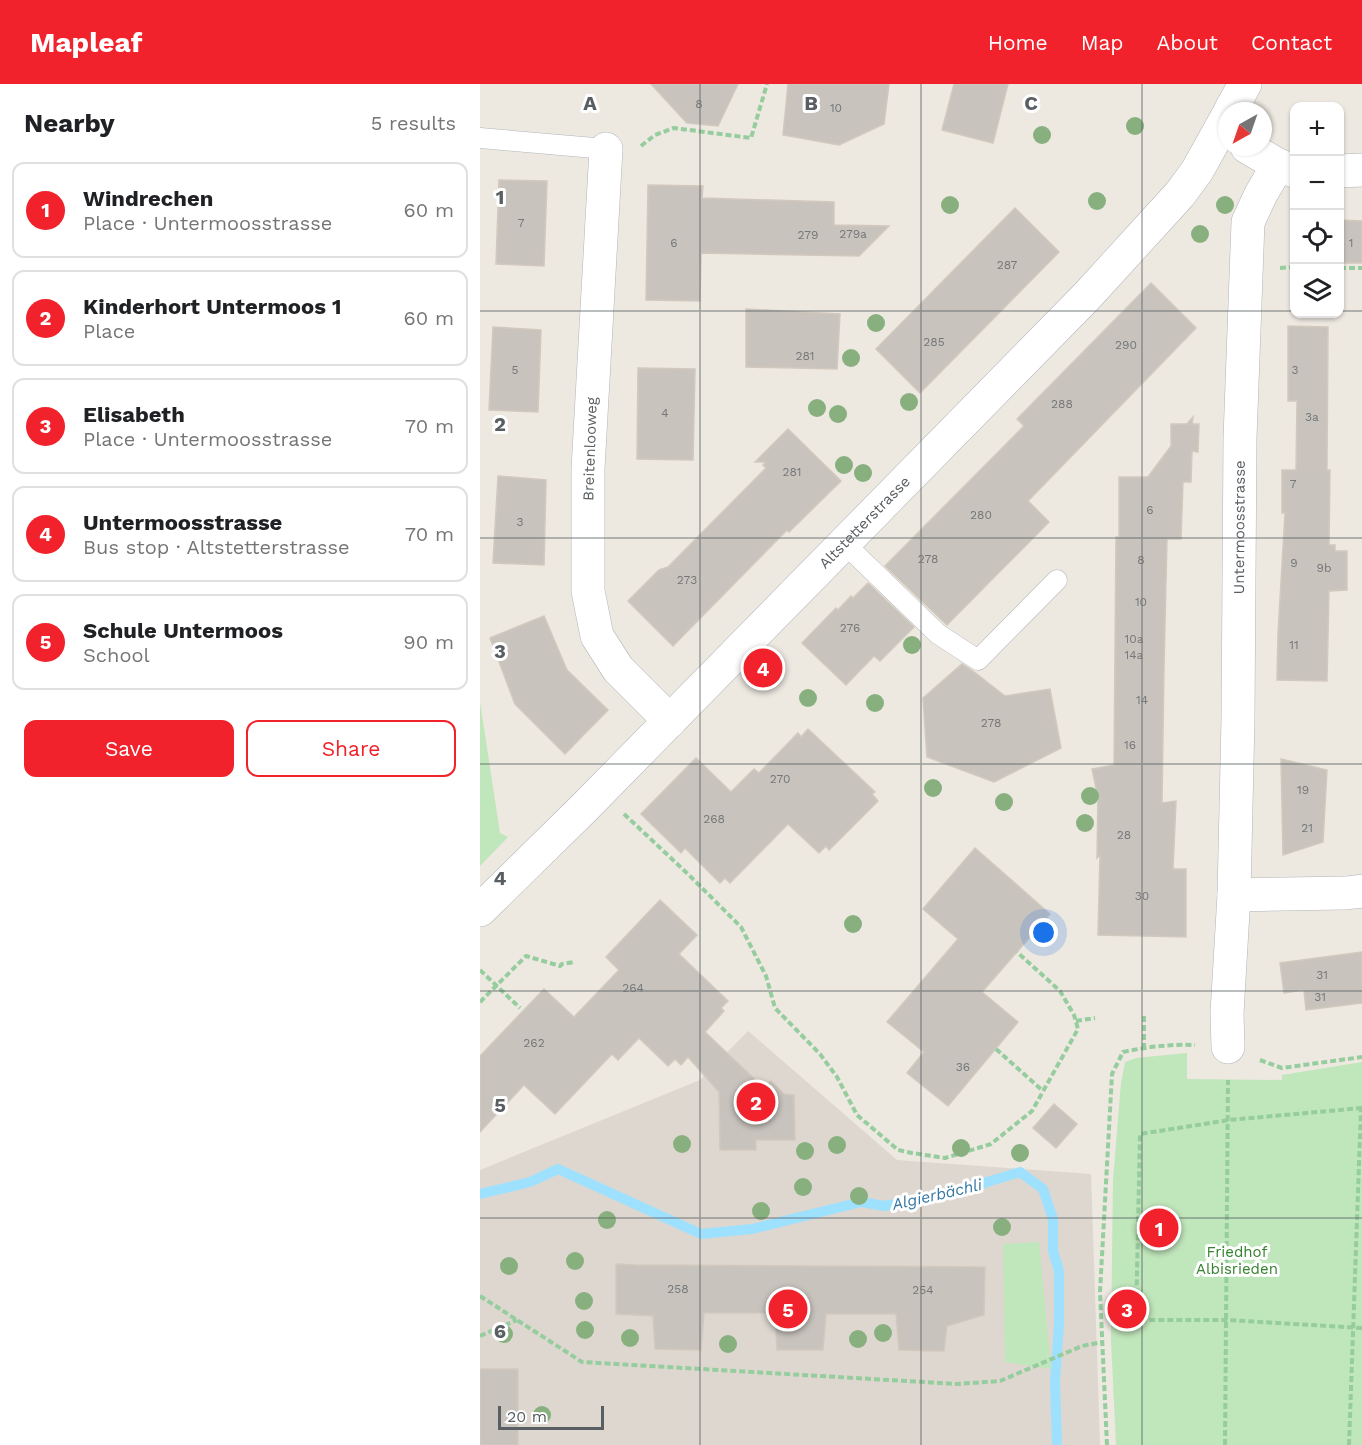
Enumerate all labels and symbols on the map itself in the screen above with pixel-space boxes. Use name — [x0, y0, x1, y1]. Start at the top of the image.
text: A — [583, 91, 597, 115]
text: B — [804, 91, 818, 115]
text: C — [1024, 91, 1038, 115]
house number: 8 — [695, 97, 703, 111]
house number: 10 — [830, 101, 842, 115]
north arrow — [1218, 102, 1272, 156]
text: 1 — [496, 185, 504, 209]
house number: 7 — [518, 216, 525, 230]
house number: 279a — [839, 227, 867, 241]
house number: 279 — [798, 228, 818, 242]
house number: 6 — [670, 236, 678, 250]
house number: 1 — [1349, 236, 1353, 250]
house number: 287 — [997, 258, 1018, 272]
house number: 285 — [923, 335, 945, 349]
house number: 290 — [1115, 338, 1137, 352]
house number: 281 — [795, 349, 815, 363]
house number: 5 — [512, 363, 519, 377]
house number: 3 — [1292, 363, 1299, 377]
street label: Breitenlooweg — [579, 397, 601, 501]
house number: 288 — [1051, 397, 1073, 411]
house number: 4 — [661, 406, 669, 420]
house number: 3a — [1305, 410, 1319, 424]
text: 2 — [494, 412, 506, 436]
street label: Untermoosstrasse — [1230, 460, 1249, 594]
house number: 281 — [782, 465, 802, 479]
street label: Altstetterstrasse — [815, 472, 914, 572]
house number: 7 — [1290, 477, 1297, 491]
house number: 6 — [1146, 503, 1154, 517]
house number: 280 — [970, 508, 992, 522]
house number: 3 — [517, 515, 524, 529]
house number: 278 — [918, 552, 938, 566]
house number: 8 — [1137, 553, 1145, 567]
house number: 9 — [1290, 556, 1298, 570]
house number: 9b — [1317, 561, 1331, 575]
house number: 273 — [677, 573, 697, 587]
house number: 10 — [1135, 595, 1147, 609]
house number: 276 — [840, 621, 860, 635]
house number: 10a — [1125, 632, 1144, 646]
house number: 11 — [1289, 638, 1299, 652]
text: 3 — [494, 639, 506, 663]
pin: 4 — [744, 646, 782, 690]
house number: 14a — [1125, 648, 1144, 662]
house number: 14 — [1136, 693, 1148, 707]
house number: 278 — [981, 716, 1001, 730]
house number: 16 — [1124, 738, 1136, 752]
house number: 270 — [770, 772, 790, 786]
house number: 19 — [1297, 783, 1309, 797]
house number: 268 — [703, 812, 725, 826]
house number: 21 — [1301, 821, 1313, 835]
house number: 28 — [1117, 828, 1131, 842]
text: 4 — [494, 866, 507, 890]
house number: 30 — [1135, 889, 1149, 903]
your location — [1029, 918, 1058, 947]
house number: 31 — [1316, 968, 1328, 982]
house number: 264 — [622, 981, 644, 995]
house number: 31 — [1314, 990, 1326, 1004]
house number: 262 — [523, 1036, 545, 1050]
house number: 36 — [956, 1060, 970, 1074]
pin: 2 — [736, 1080, 776, 1124]
text: 5 — [494, 1093, 506, 1117]
water label: Algierbächli — [889, 1175, 985, 1214]
pin: 1 — [1140, 1206, 1178, 1250]
park label: Friedhof Albisrieden — [1196, 1243, 1278, 1278]
house number: 258 — [667, 1282, 689, 1296]
house number: 254 — [912, 1283, 934, 1297]
pin: 5 — [768, 1286, 808, 1332]
pin: 3 — [1108, 1286, 1146, 1332]
text: 6 — [494, 1319, 506, 1343]
scale bar — [498, 1403, 604, 1430]

